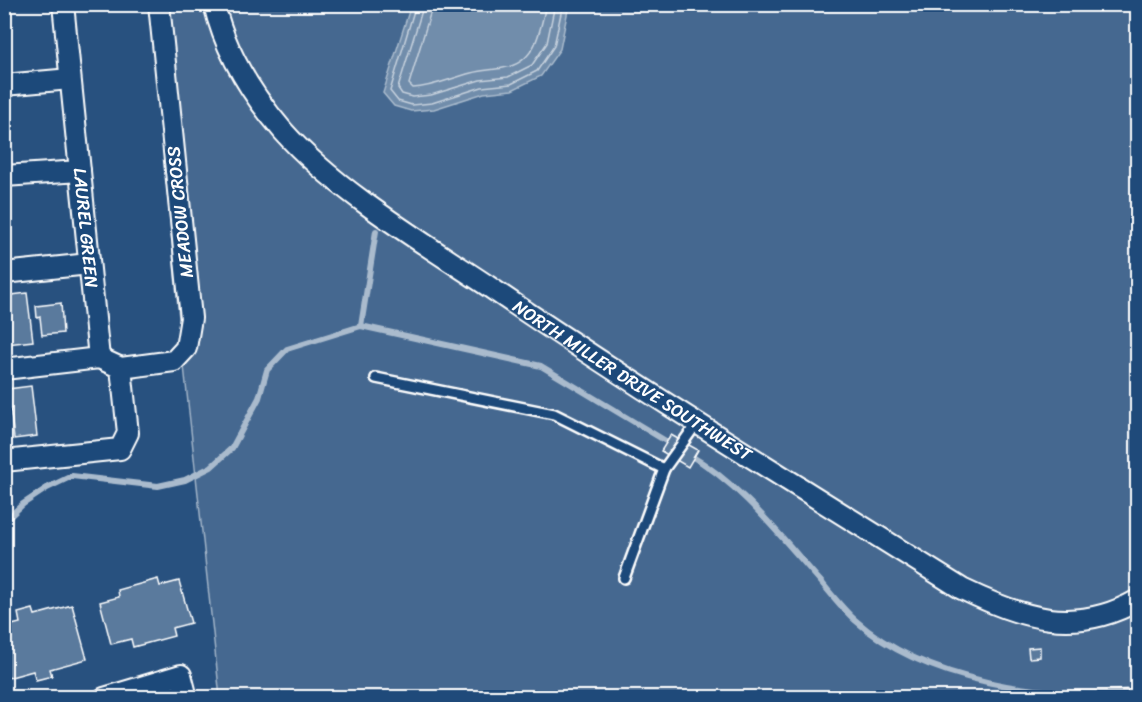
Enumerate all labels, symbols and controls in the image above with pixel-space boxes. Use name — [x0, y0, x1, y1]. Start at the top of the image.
street label: MEADOW CROSS — [157, 144, 203, 280]
street label: LAUREL GREEN — [64, 166, 108, 290]
street label: NORTH MILLER DRIVE SOUTHWEST — [506, 291, 760, 471]

